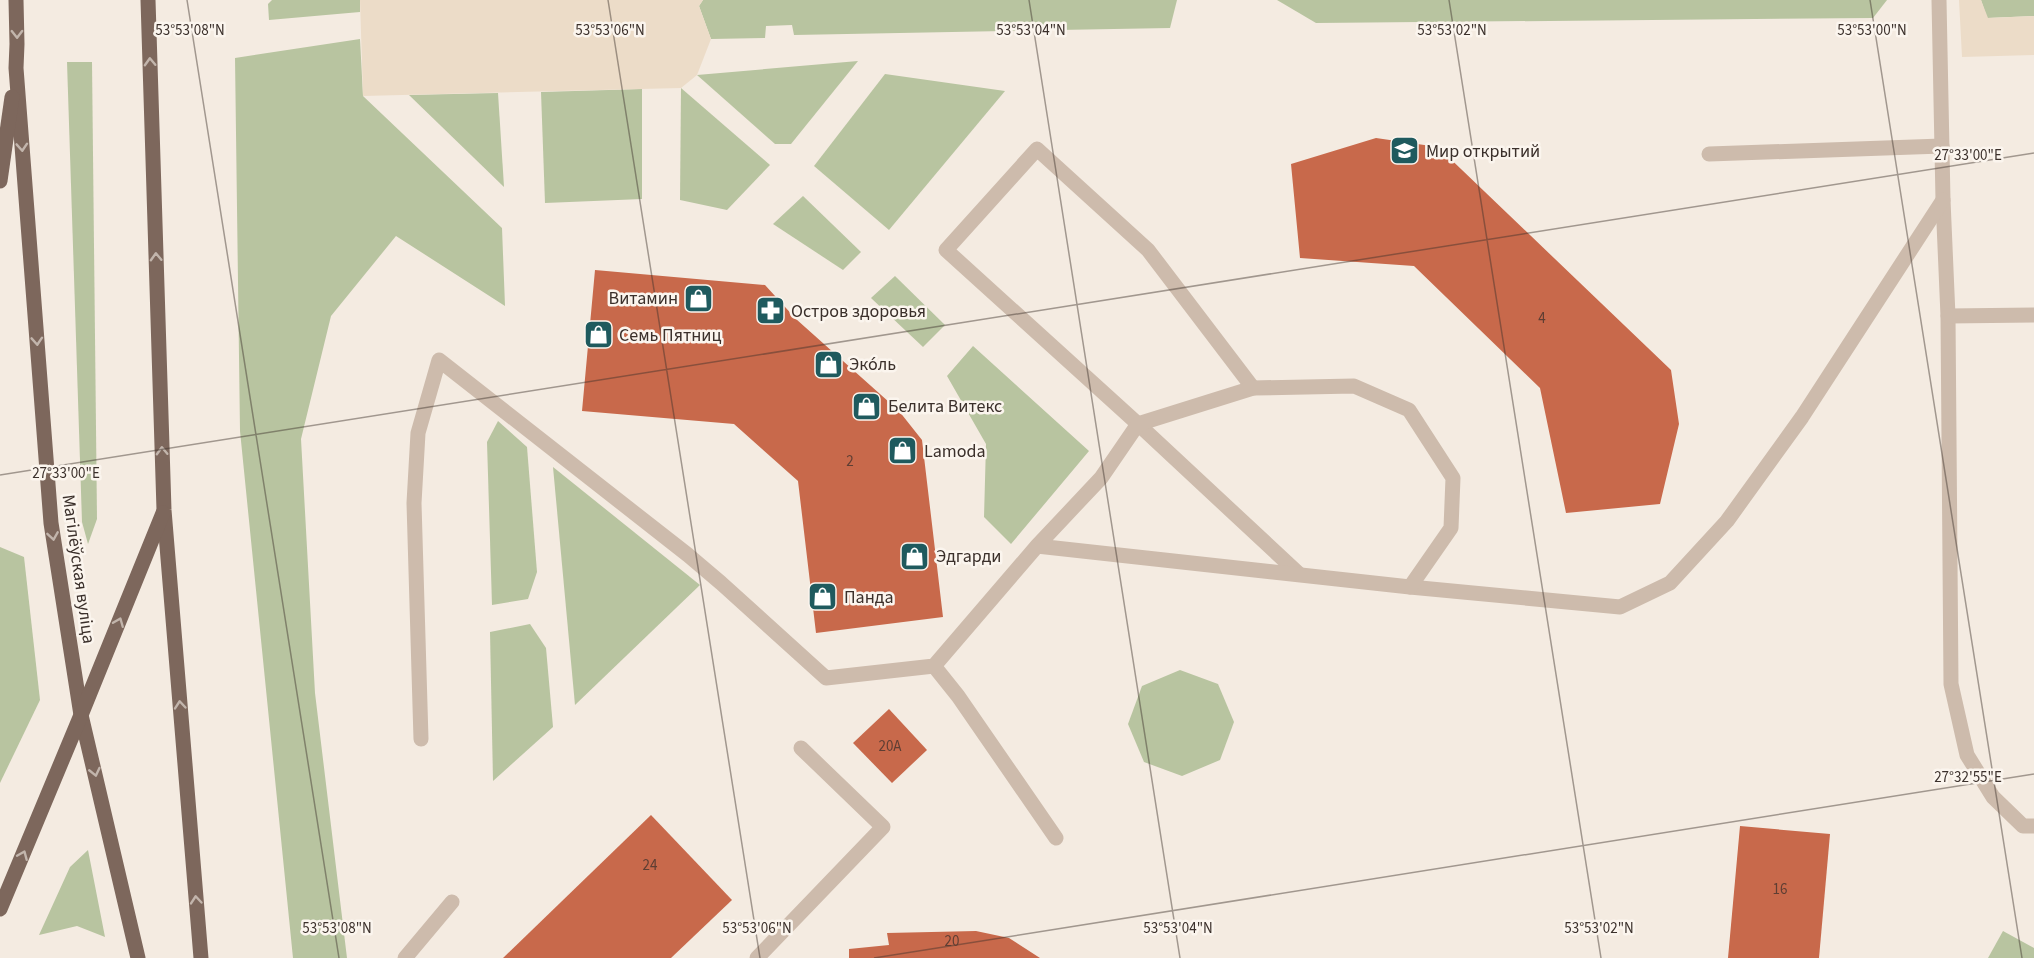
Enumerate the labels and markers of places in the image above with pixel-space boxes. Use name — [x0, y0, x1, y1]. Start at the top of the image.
school or university icon: Мир открытий — [1389, 135, 1421, 167]
place label: Мир открытий — [1426, 139, 1540, 164]
shop icon: Витамин — [683, 282, 715, 314]
place label: Витамин — [609, 286, 678, 311]
pharmacy icon: Остров здоровья — [754, 295, 786, 327]
place label: Остров здоровья — [791, 299, 926, 324]
shop icon: Семь Пятниц — [582, 319, 614, 351]
place label: Семь Пятниц — [619, 323, 722, 348]
shop icon: Эко́ль — [812, 348, 844, 380]
place label: Эко́ль — [849, 352, 896, 377]
shop icon: Белита Витекс — [851, 390, 883, 422]
place label: Белита Витекс — [888, 394, 1002, 419]
shop icon: Lamoda — [887, 435, 919, 467]
place label: Lamoda — [924, 439, 986, 464]
shop icon: Эдгарди — [899, 540, 931, 572]
place label: Эдгарди — [936, 544, 1002, 569]
shop icon: Панда — [807, 581, 839, 613]
place label: Панда — [844, 585, 894, 610]

